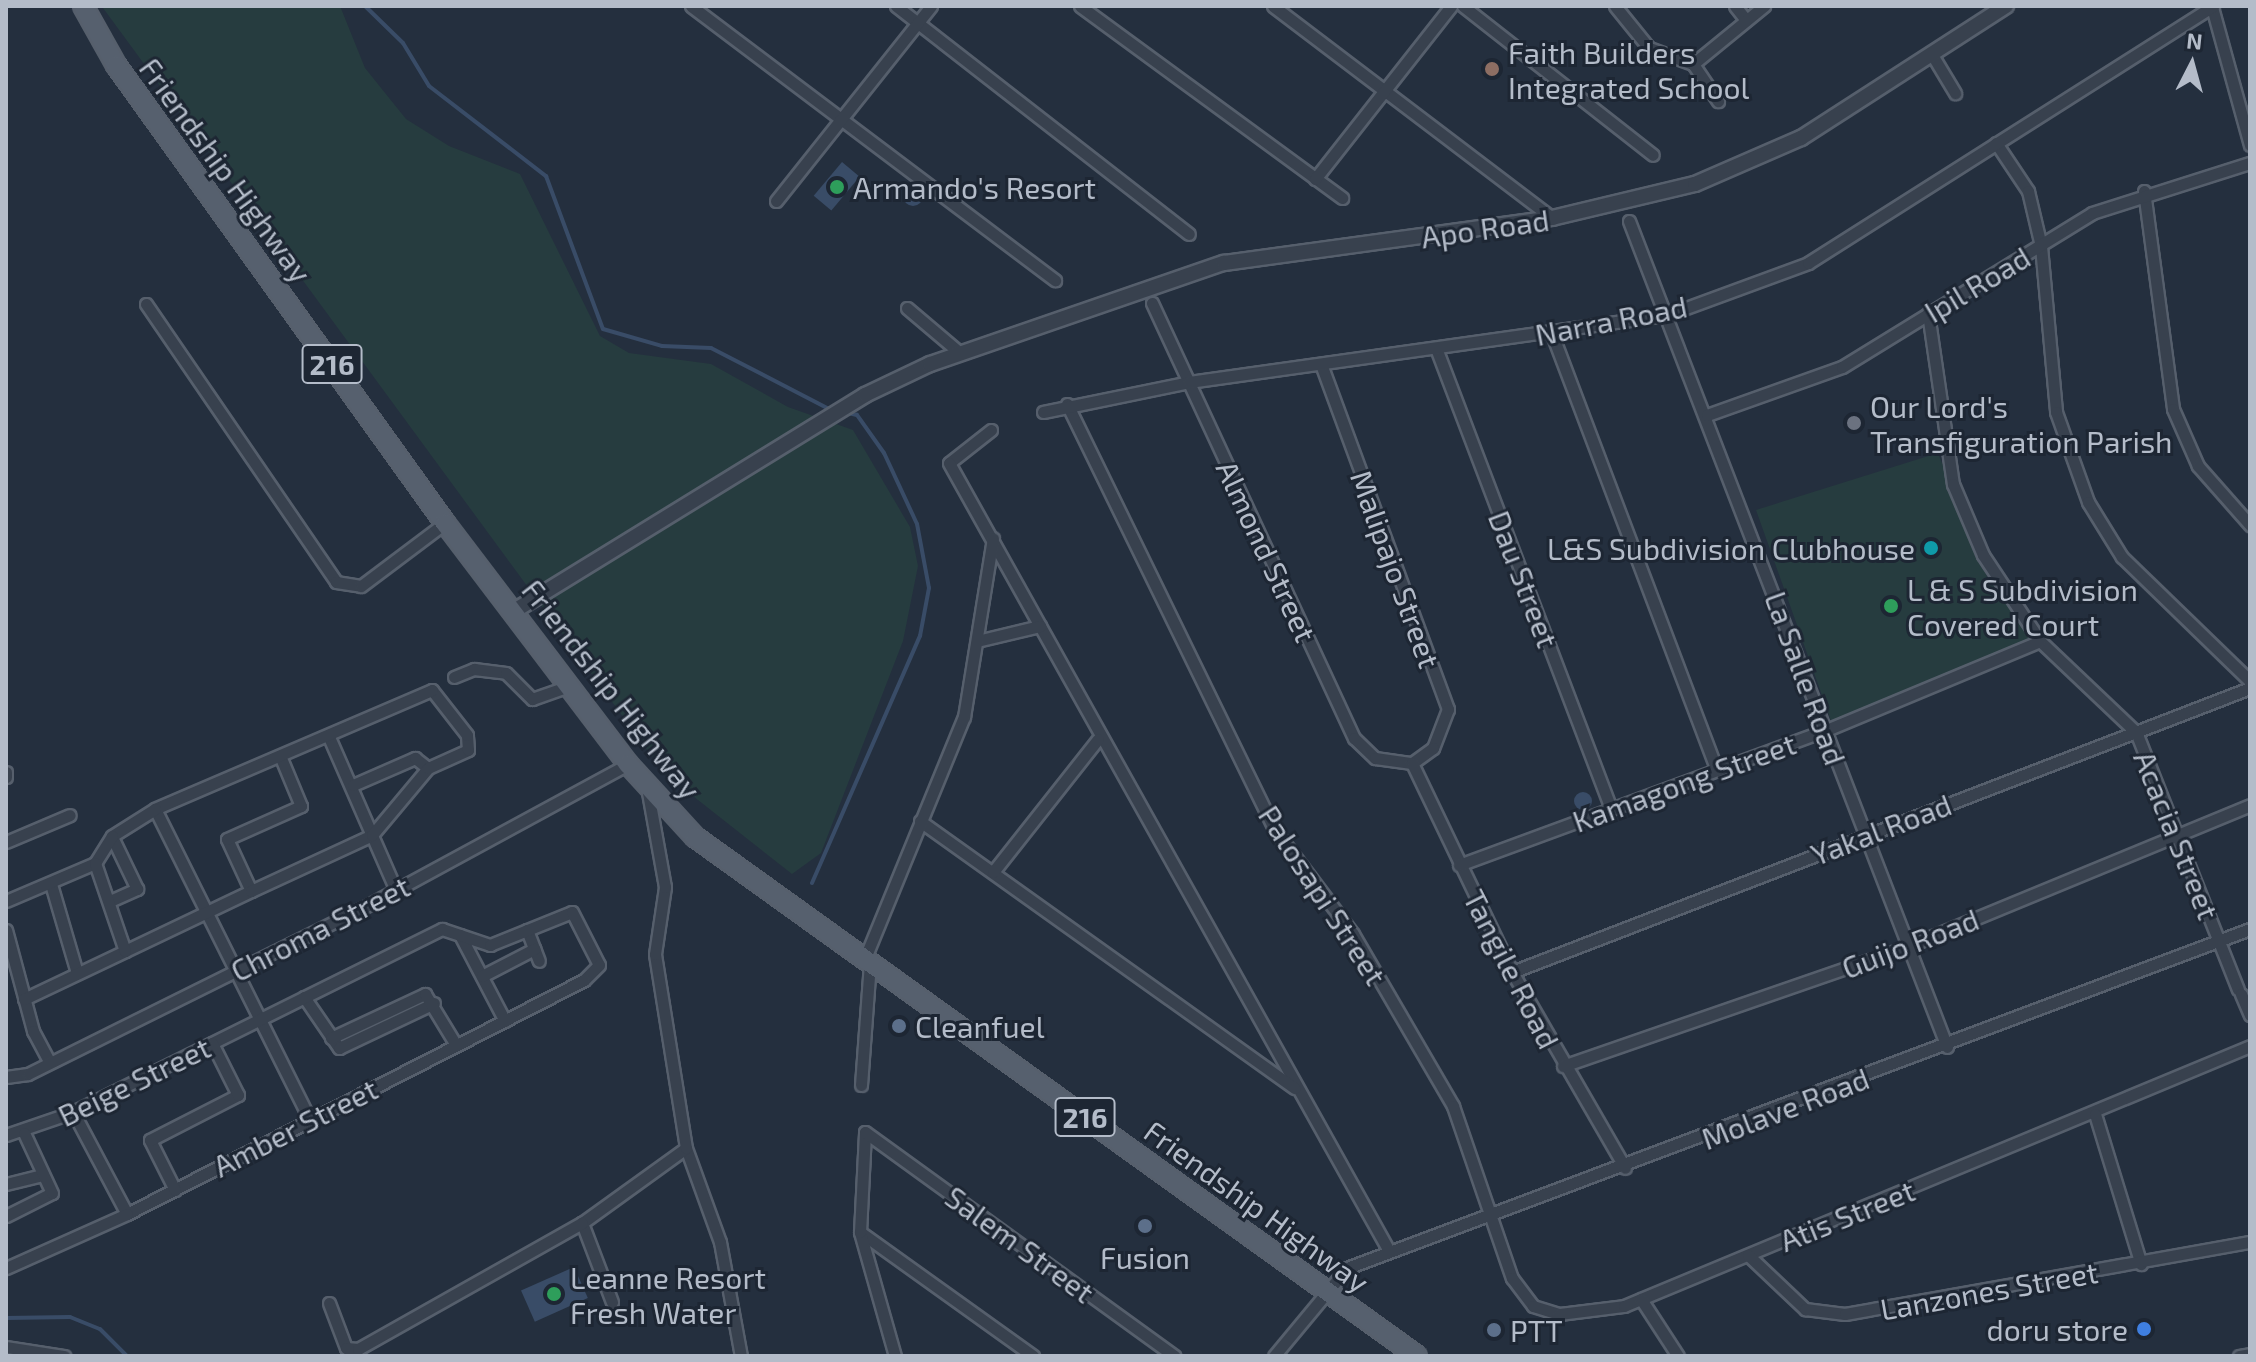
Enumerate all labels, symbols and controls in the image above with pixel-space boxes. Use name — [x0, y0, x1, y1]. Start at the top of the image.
north arrow — [2152, 24, 2232, 104]
text: N — [2185, 26, 2204, 54]
place label: Faith Builders Integrated School — [1508, 34, 1749, 104]
street label: Friendship Highway — [132, 51, 320, 289]
marker: Faith Builders Integrated School — [1483, 60, 1501, 78]
place label: Armando's Resort — [853, 169, 1096, 205]
marker: Armando's Resort — [828, 178, 846, 196]
street label: Apo Road — [1419, 201, 1551, 255]
street label: Ipil Road — [1917, 238, 2037, 330]
street label: Narra Road — [1532, 288, 1690, 352]
road number: 216 — [300, 340, 364, 388]
place label: Our Lord's Transfiguration Parish — [1870, 388, 2173, 458]
marker: Our Lord's Transfiguration Parish — [1845, 414, 1863, 432]
street label: Almond Street — [1209, 455, 1325, 647]
street label: Malipajo Street — [1344, 465, 1448, 673]
street label: Dau Street — [1481, 506, 1567, 652]
place label: L&S Subdivision Clubhouse — [1547, 530, 1915, 566]
marker: L&S Subdivision Clubhouse — [1922, 539, 1940, 557]
place label: L & S Subdivision Covered Court — [1907, 571, 2139, 642]
street label: Friendship Highway — [515, 572, 709, 806]
street label: La Salle Road — [1758, 587, 1854, 769]
marker: L & S Subdivision Covered Court — [1882, 597, 1900, 615]
street label: Kamagong Street — [1568, 725, 1800, 839]
street label: Acacia Street — [2127, 746, 2227, 924]
street label: Yakal Road — [1805, 786, 1957, 872]
street label: Palosapi Street — [1252, 799, 1394, 991]
street label: Chroma Street — [225, 867, 415, 989]
street label: Tangile Road — [1457, 884, 1567, 1054]
street label: Guijo Road — [1836, 900, 1984, 986]
place label: Cleanfuel — [915, 1008, 1045, 1044]
marker: Cleanfuel — [890, 1017, 908, 1035]
street label: Beige Street — [52, 1029, 216, 1133]
street label: Molave Road — [1696, 1060, 1874, 1156]
street label: Amber Street — [207, 1070, 383, 1184]
road number: 216 — [1053, 1093, 1117, 1141]
street label: Friendship Highway — [1138, 1112, 1376, 1300]
street label: Atis Street — [1774, 1172, 1920, 1258]
street label: Salem Street — [939, 1178, 1101, 1310]
marker: Fusion — [1136, 1217, 1154, 1235]
place label: Fusion — [1100, 1239, 1190, 1275]
street label: Lanzones Street — [1877, 1253, 2101, 1327]
place label: Leanne Resort Fresh Water — [570, 1259, 766, 1330]
marker: Leanne Resort Fresh Water — [545, 1285, 563, 1303]
place label: doru store — [1986, 1311, 2128, 1347]
place label: PTT — [1510, 1312, 1563, 1348]
marker: doru store — [2135, 1320, 2153, 1338]
marker: PTT — [1485, 1321, 1503, 1339]

